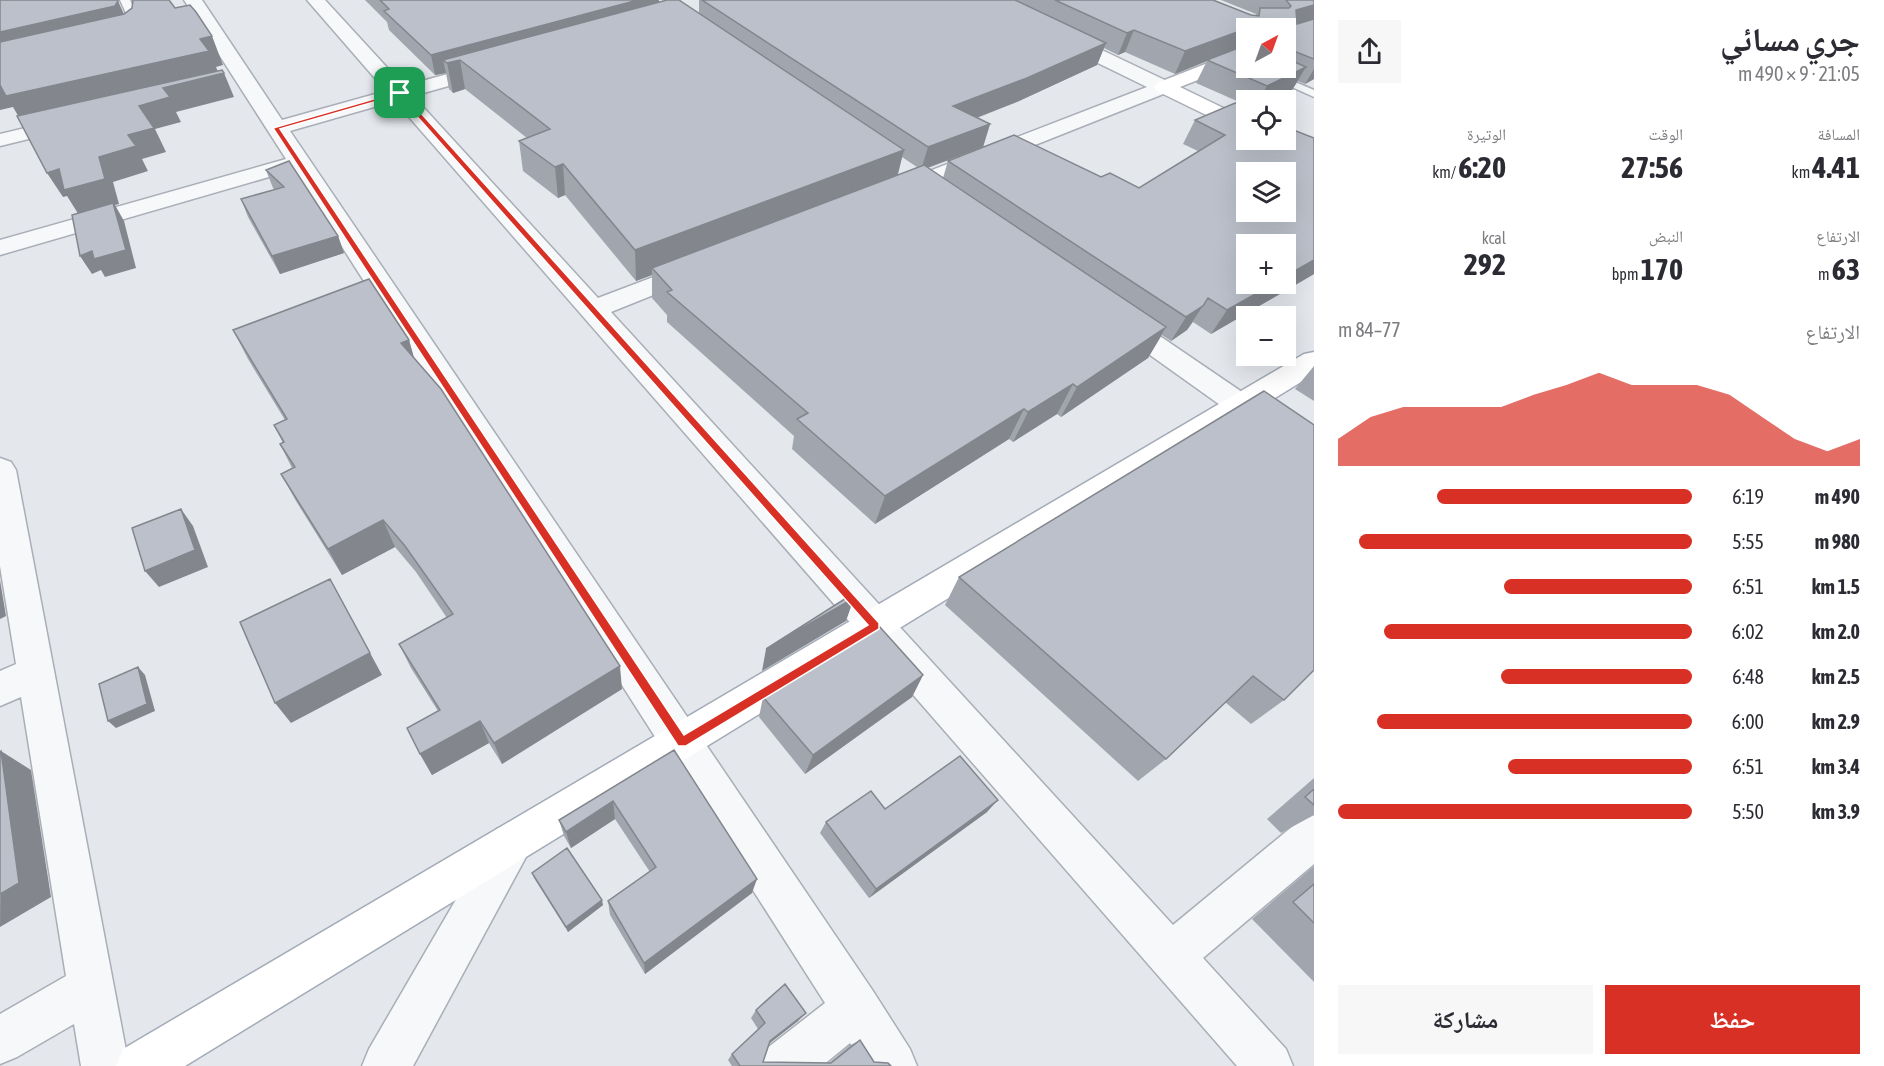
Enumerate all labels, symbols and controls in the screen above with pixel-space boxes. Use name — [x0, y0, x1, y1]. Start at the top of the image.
north arrow — [1236, 18, 1296, 78]
map controls — [1236, 18, 1296, 366]
button: share — [1338, 20, 1401, 83]
text: جري مسائي — [1720, 20, 1860, 58]
text: 21:05 · 9 × 490 m — [1738, 62, 1860, 85]
pin — [374, 67, 425, 118]
icon: arrive — [383, 76, 416, 109]
button: locate — [1236, 90, 1296, 150]
text: الوتيرة — [1467, 125, 1506, 143]
text: الوقت — [1649, 125, 1683, 143]
text: المسافة — [1818, 125, 1860, 143]
text: 6:20 — [1458, 150, 1506, 184]
text: 27:56 — [1621, 150, 1683, 184]
text: 4.41 — [1812, 150, 1860, 184]
button: layers — [1236, 162, 1296, 222]
text: /km — [1432, 163, 1458, 181]
text: km — [1792, 163, 1812, 181]
text: النبض — [1649, 227, 1683, 245]
text: الارتفاع — [1816, 227, 1860, 245]
text: kcal — [1482, 229, 1506, 247]
button: + — [1236, 234, 1296, 294]
text: 292 — [1464, 247, 1506, 281]
text: 170 — [1641, 252, 1683, 286]
text: 63 — [1832, 252, 1860, 286]
text: bpm — [1612, 265, 1641, 283]
text: m — [1818, 265, 1832, 283]
button: − — [1236, 306, 1296, 366]
text: 77–84 m — [1338, 318, 1401, 341]
text: الارتفاع — [1805, 320, 1860, 343]
text: 6:19 — [1732, 485, 1764, 508]
text: 490 m — [1815, 485, 1860, 508]
text: 5:55 — [1732, 530, 1764, 553]
text: 980 m — [1815, 530, 1860, 553]
text: 6:51 — [1732, 575, 1764, 598]
text: 1.5 km — [1812, 575, 1860, 598]
text: 6:02 — [1732, 620, 1764, 643]
text: 2.0 km — [1812, 620, 1860, 643]
text: 6:48 — [1732, 665, 1764, 688]
text: 2.5 km — [1812, 665, 1860, 688]
text: 6:00 — [1732, 710, 1764, 733]
text: 2.9 km — [1812, 710, 1860, 733]
text: 6:51 — [1732, 755, 1764, 778]
text: 3.4 km — [1812, 755, 1860, 778]
text: 5:50 — [1732, 800, 1764, 823]
text: 3.9 km — [1812, 800, 1860, 823]
button: مشاركة — [1338, 985, 1593, 1054]
button: حفظ — [1605, 985, 1860, 1054]

